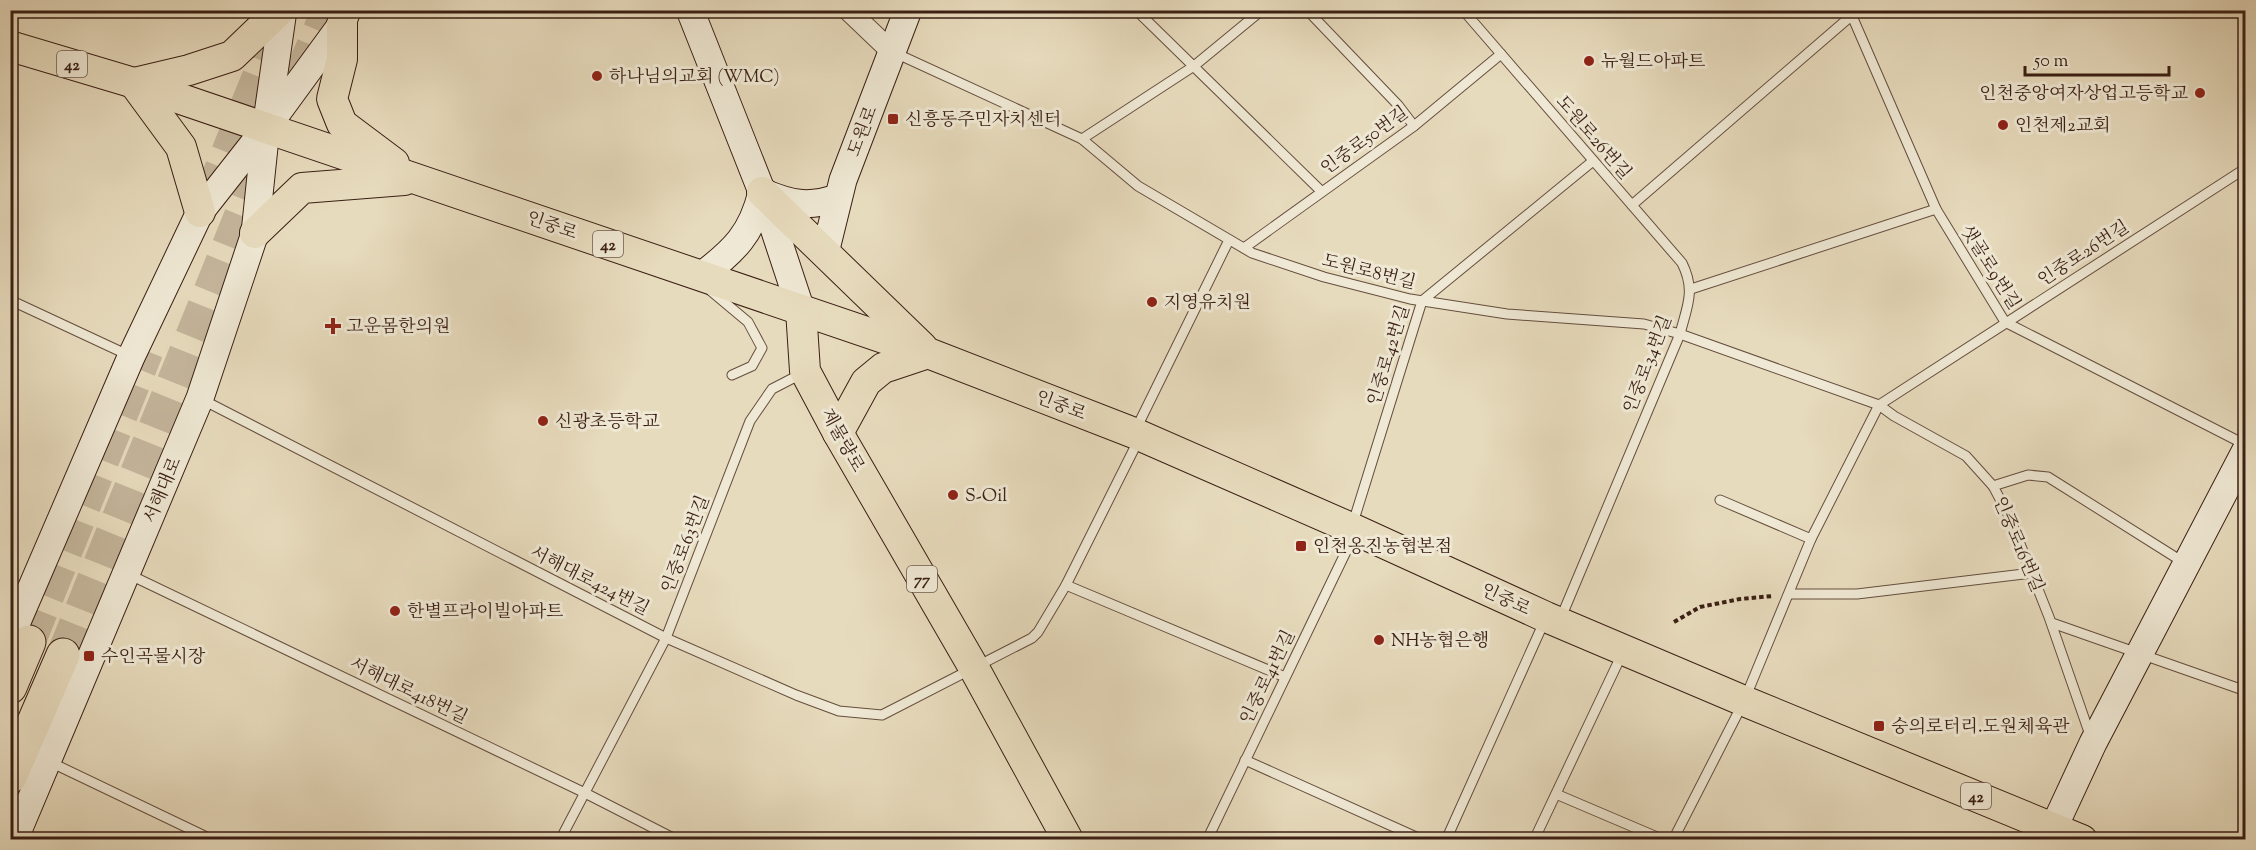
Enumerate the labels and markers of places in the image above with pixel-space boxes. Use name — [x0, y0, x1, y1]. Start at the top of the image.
place label: 뉴월드아파트 — [1601, 50, 1706, 76]
marker: 뉴월드아파트 — [1582, 54, 1596, 68]
place label: 하나님의교회 (WMC) — [609, 65, 780, 91]
marker: 하나님의교회 (WMC) — [590, 69, 604, 83]
place label: 인천중앙여자상업고등학교 — [1979, 82, 2189, 108]
marker: 인천중앙여자상업고등학교 — [2193, 86, 2207, 100]
place label: 신흥동주민자치센터 — [905, 108, 1062, 134]
marker: 신흥동주민자치센터 — [886, 112, 900, 126]
place label: 인천제2교회 — [2015, 114, 2110, 140]
marker: 인천제2교회 — [1996, 118, 2010, 132]
place label: 지영유치원 — [1164, 291, 1251, 317]
marker: 지영유치원 — [1145, 295, 1159, 309]
place label: 고운몸한의원 — [346, 315, 450, 341]
marker: 고운몸한의원 — [324, 317, 342, 335]
place label: 신광초등학교 — [555, 410, 660, 436]
marker: 신광초등학교 — [536, 414, 550, 428]
place label: S-Oil — [965, 484, 1007, 510]
marker: S-Oil — [946, 488, 960, 502]
place label: 인천옹진농협본점 — [1313, 535, 1452, 561]
marker: 인천옹진농협본점 — [1294, 539, 1308, 553]
place label: 한별프라이빌아파트 — [407, 600, 564, 626]
marker: 한별프라이빌아파트 — [388, 604, 402, 618]
place label: NH농협은행 — [1391, 629, 1489, 655]
marker: NH농협은행 — [1372, 633, 1386, 647]
place label: 수인곡물시장 — [101, 645, 206, 671]
marker: 수인곡물시장 — [82, 649, 96, 663]
place label: 숭의로터리.도원체육관 — [1891, 715, 2070, 741]
marker: 숭의로터리.도원체육관 — [1872, 719, 1886, 733]

